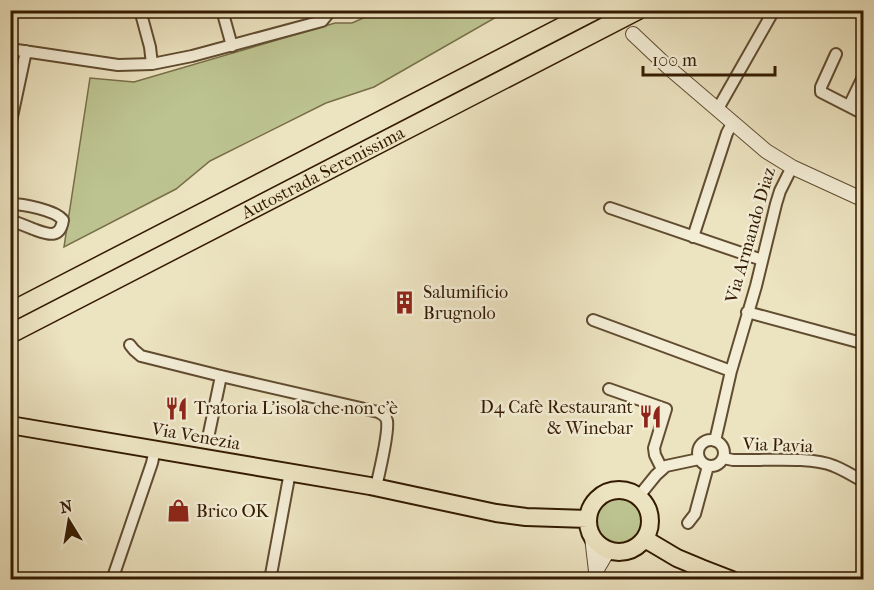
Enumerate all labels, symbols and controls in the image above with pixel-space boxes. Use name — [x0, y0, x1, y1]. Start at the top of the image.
scale bar — [643, 39, 775, 77]
text: 100 m — [652, 50, 697, 71]
street label: Autostrada Serenissima — [237, 122, 409, 224]
street label: Via Armando Diaz — [721, 165, 780, 306]
place label: Salumificio Brugnolo — [423, 282, 508, 324]
building icon: Salumificio Brugnolo — [392, 289, 418, 315]
restaurant icon: Tratoria L'isola che non c'è — [163, 395, 189, 421]
place label: D4 Cafè Restaurant & Winebar — [480, 397, 634, 439]
place label: Tratoria L'isola che non c'è — [194, 398, 398, 419]
restaurant icon: D4 Cafè Restaurant & Winebar — [638, 404, 664, 430]
street label: Via Venezia — [149, 418, 243, 455]
street label: Via Pavia — [741, 434, 814, 457]
north arrow — [39, 491, 99, 551]
text: N — [58, 496, 75, 517]
shop icon: Brico OK — [165, 498, 191, 524]
place label: Brico OK — [196, 501, 270, 522]

